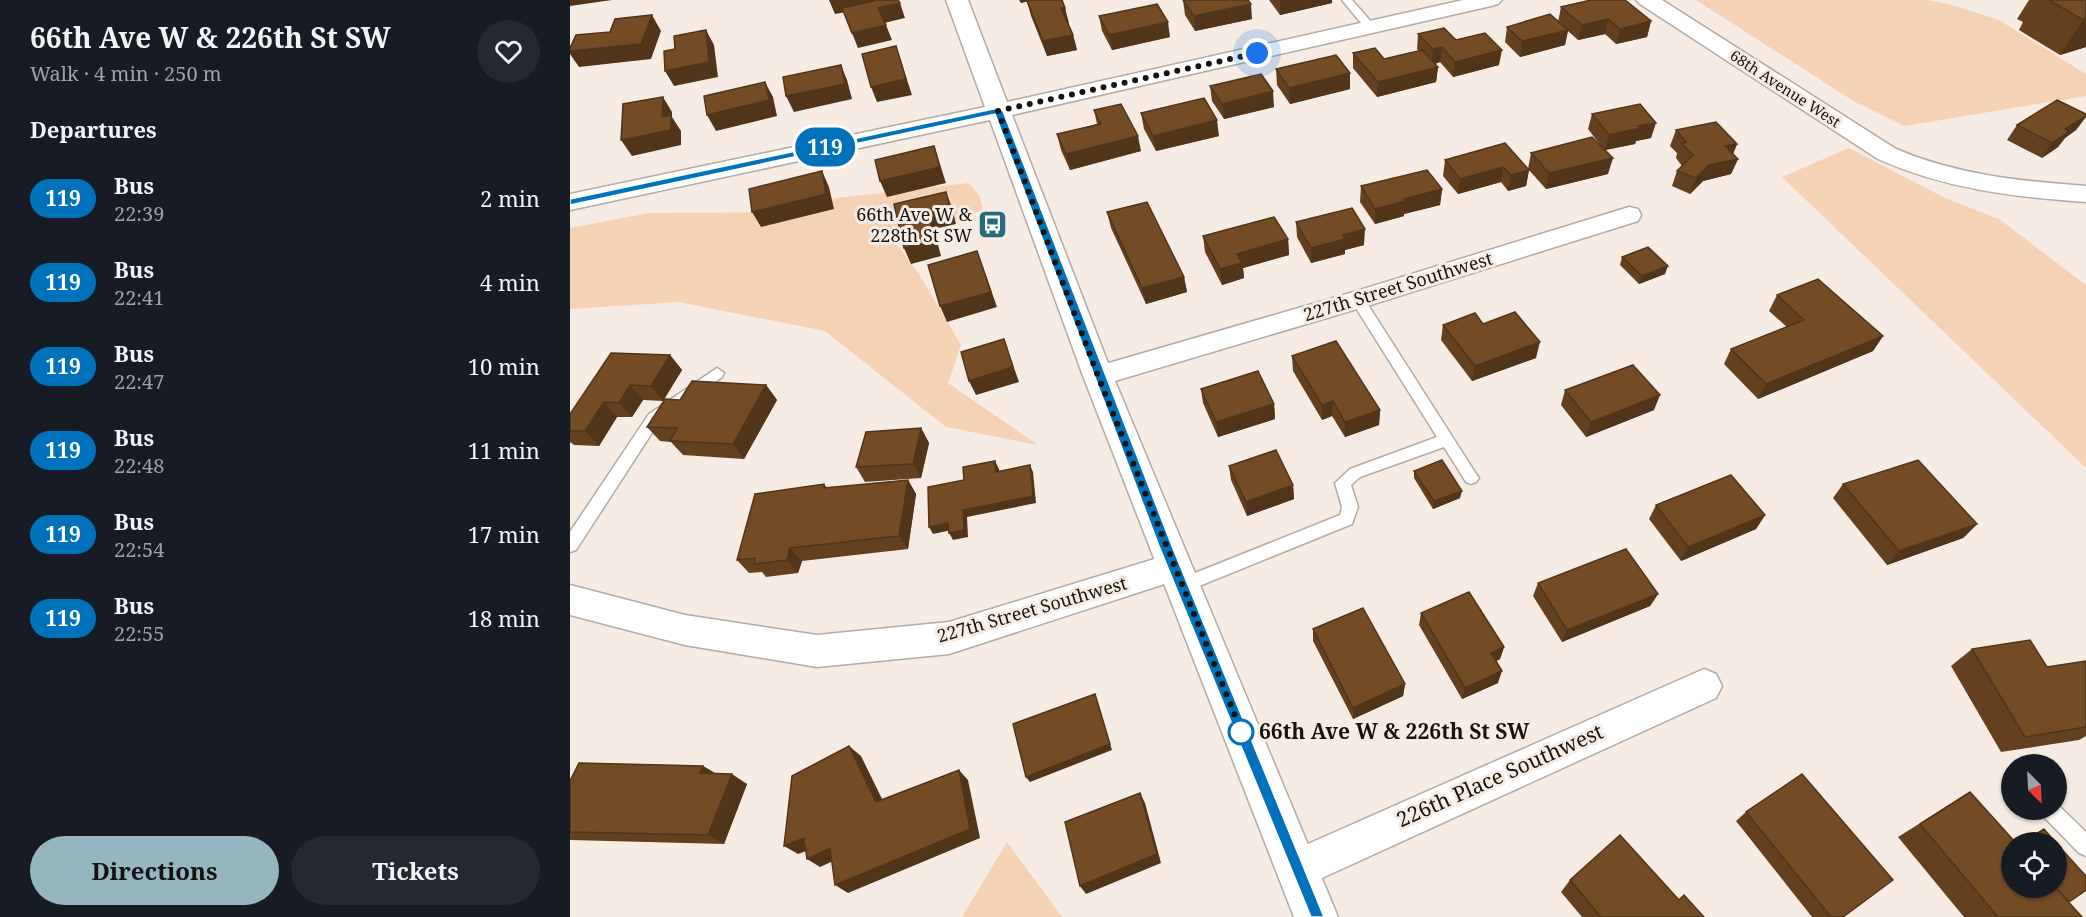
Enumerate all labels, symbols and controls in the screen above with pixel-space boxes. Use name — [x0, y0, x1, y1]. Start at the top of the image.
text: 66th Ave W & 226th St SW — [30, 18, 391, 56]
button: heart — [477, 20, 540, 83]
your location — [1242, 38, 1272, 68]
street label: 68th Avenue West — [1726, 45, 1845, 131]
text: Walk · 4 min · 250 m — [30, 60, 222, 87]
text: Departures — [30, 114, 157, 144]
line badge: 119 — [790, 128, 860, 166]
text: 119 — [807, 133, 843, 161]
text: Bus — [114, 170, 154, 200]
text: 2 min — [480, 183, 540, 213]
text: 119 — [45, 184, 81, 212]
text: 22:39 — [114, 200, 164, 227]
place label: 66th Ave W & 228th St SW — [856, 202, 973, 247]
bus stop icon: 66th Ave W & 228th St SW — [977, 209, 1009, 241]
street label: 227th Street Southwest — [1300, 246, 1495, 326]
text: Bus — [114, 254, 154, 284]
text: 4 min — [480, 267, 540, 297]
text: 119 — [45, 268, 81, 296]
text: 22:41 — [114, 284, 164, 311]
text: Bus — [114, 338, 154, 368]
text: 10 min — [468, 351, 540, 381]
text: 119 — [45, 352, 81, 380]
text: 22:47 — [114, 368, 164, 395]
text: Bus — [114, 422, 154, 452]
text: 11 min — [468, 435, 540, 465]
text: 119 — [45, 436, 81, 464]
text: 22:48 — [114, 452, 164, 479]
text: Bus — [114, 506, 154, 536]
text: 17 min — [468, 519, 540, 549]
text: 119 — [45, 520, 81, 548]
text: 22:54 — [114, 536, 164, 563]
street label: 227th Street Southwest — [934, 570, 1129, 648]
text: Bus — [114, 590, 154, 620]
text: 18 min — [468, 603, 540, 633]
text: 119 — [45, 604, 81, 632]
text: 22:55 — [114, 620, 164, 647]
place label: 66th Ave W & 226th St SW — [1259, 717, 1530, 745]
street label: 226th Place Southwest — [1392, 717, 1607, 833]
marker: 66th Ave W & 226th St SW — [1228, 719, 1254, 745]
north arrow — [2001, 754, 2067, 820]
map controls — [2001, 754, 2067, 898]
button: locate — [2001, 832, 2067, 898]
button: Directions — [30, 836, 279, 905]
button: Tickets — [291, 836, 540, 905]

